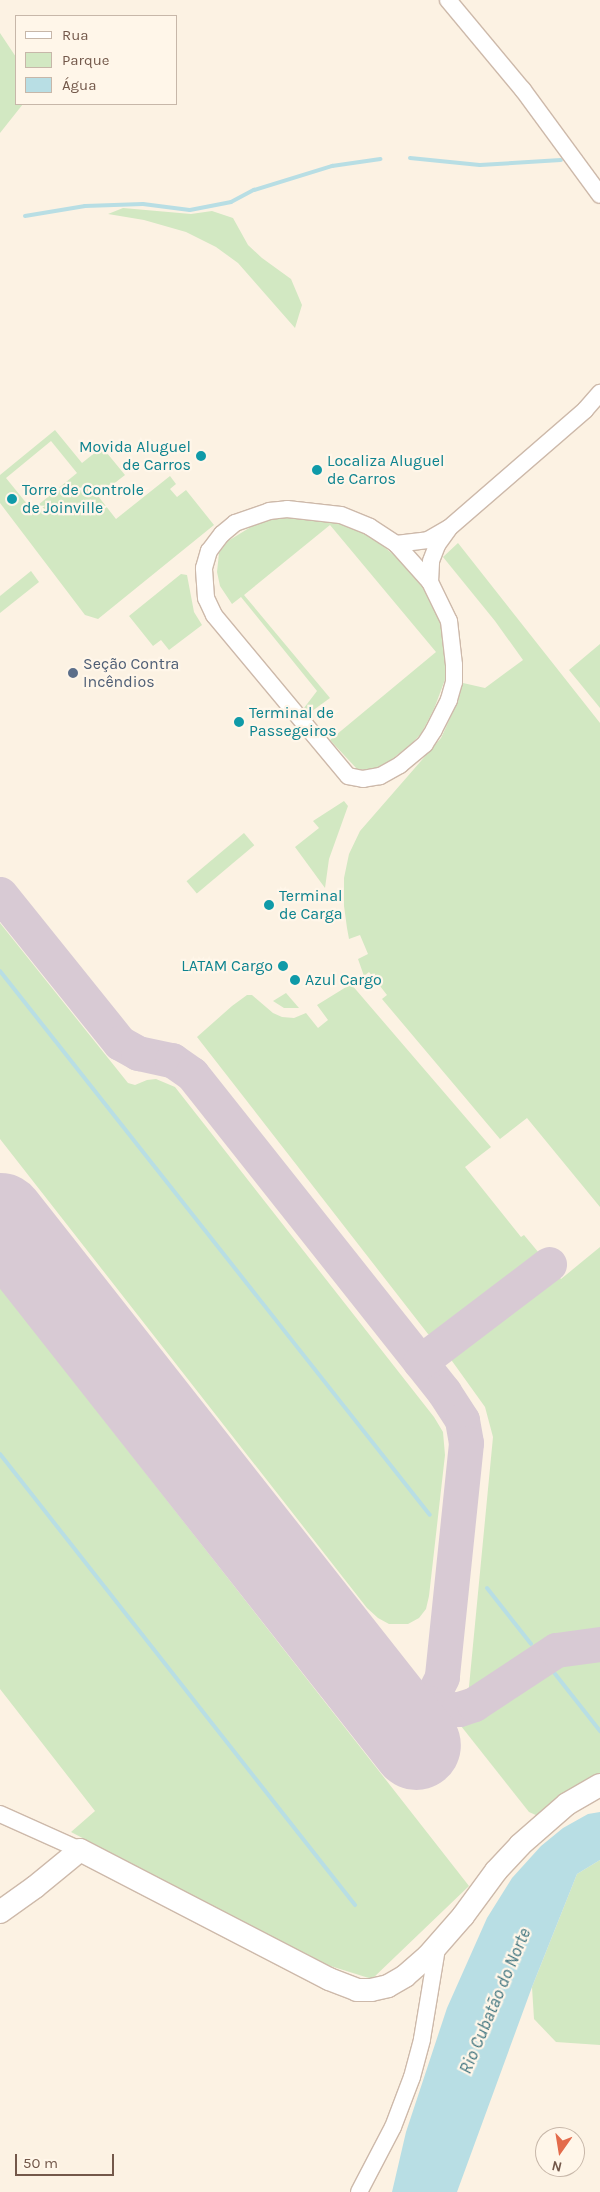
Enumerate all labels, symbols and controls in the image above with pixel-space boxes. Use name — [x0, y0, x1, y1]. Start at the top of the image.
legend — [15, 15, 178, 105]
text: Rua — [62, 26, 89, 44]
text: Parque — [62, 51, 110, 69]
text: Água — [62, 76, 96, 94]
place label: Movida Aluguel de Carros — [79, 437, 191, 475]
marker: Movida Aluguel de Carros — [195, 450, 207, 462]
place label: Localiza Aluguel de Carros — [327, 451, 445, 489]
marker: Localiza Aluguel de Carros — [311, 464, 323, 476]
place label: Torre de Controle de Joinville — [22, 480, 144, 518]
marker: Torre de Controle de Joinville — [6, 493, 18, 505]
place label: Seção Contra Incêndios — [83, 654, 179, 692]
marker: Seção Contra Incêndios — [67, 667, 79, 679]
place label: Terminal de Passegeiros — [249, 703, 337, 741]
marker: Terminal de Passegeiros — [233, 716, 245, 728]
place label: Terminal de Carga — [279, 886, 342, 924]
marker: Terminal de Carga — [263, 899, 275, 911]
place label: LATAM Cargo — [181, 956, 273, 976]
marker: LATAM Cargo — [277, 960, 289, 972]
place label: Azul Cargo — [305, 970, 382, 990]
marker: Azul Cargo — [289, 974, 301, 986]
water label: Rio Cubatão do Norte — [454, 1925, 536, 2077]
north arrow — [535, 2127, 585, 2177]
scale bar — [18, 2144, 116, 2176]
text: 50 m — [23, 2154, 58, 2172]
text: N — [550, 2157, 564, 2176]

